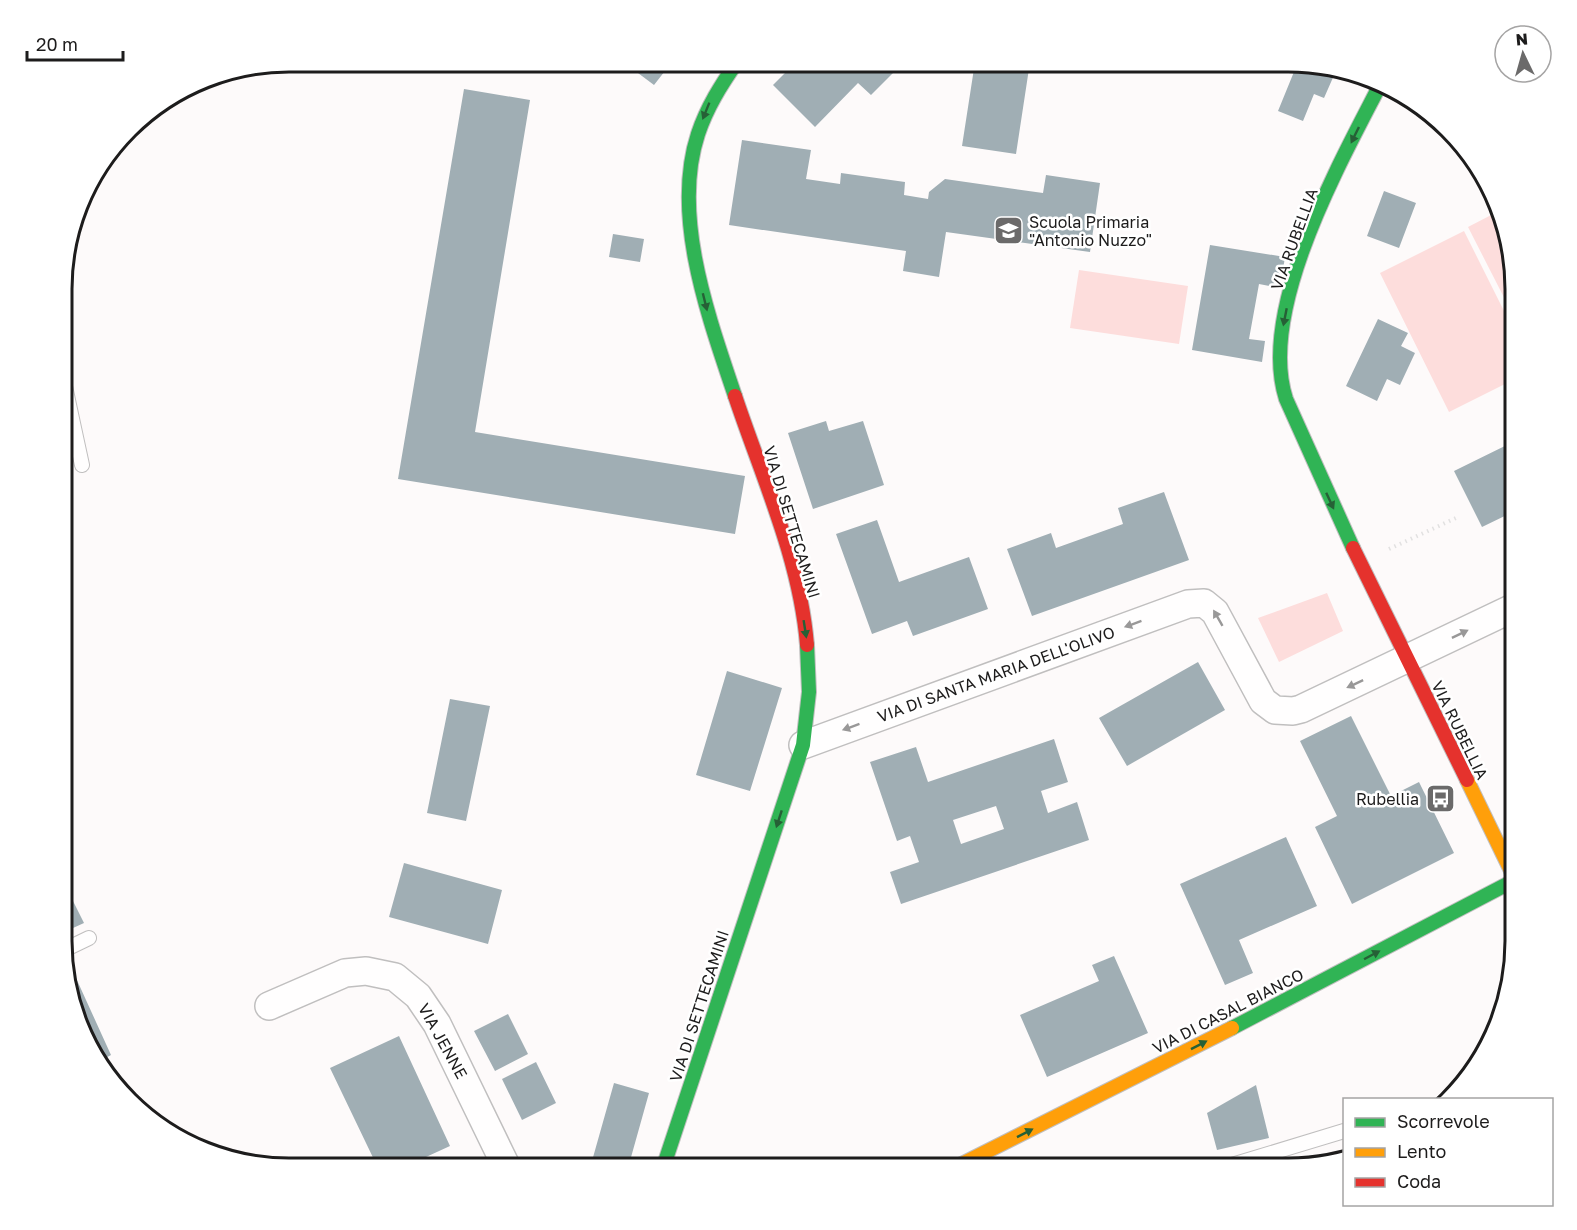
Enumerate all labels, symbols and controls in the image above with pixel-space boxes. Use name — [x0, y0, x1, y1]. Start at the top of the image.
scale bar — [27, 24, 123, 62]
north arrow — [1493, 24, 1553, 84]
text: N — [1515, 29, 1529, 50]
text: 20 m — [36, 33, 78, 55]
one-way arrow — [701, 102, 710, 120]
one-way arrow — [1351, 127, 1360, 144]
street label: VIA RUBELLIA — [1266, 185, 1322, 293]
place label: Scuola Primaria "Antonio Nuzzo" — [1029, 212, 1152, 250]
school or university icon: Scuola Primaria "Antonio Nuzzo" — [992, 215, 1024, 247]
one-way arrow — [701, 293, 711, 311]
one-way arrow — [1281, 307, 1290, 326]
street label: VIA DI SETTECAMINI — [759, 443, 825, 601]
one-way arrow — [1326, 492, 1335, 509]
one-way arrow — [1213, 609, 1223, 626]
one-way arrow — [801, 619, 810, 638]
one-way arrow — [1124, 619, 1142, 629]
street label: VIA DI SANTA MARIA DELL'OLIVO — [874, 622, 1118, 726]
one-way arrow — [1452, 629, 1469, 638]
street label: VIA RUBELLIA — [1427, 677, 1493, 783]
one-way arrow — [1346, 680, 1363, 689]
one-way arrow — [842, 722, 860, 732]
bus stop icon: Rubellia — [1424, 783, 1456, 815]
place label: Rubellia — [1356, 789, 1419, 809]
one-way arrow — [773, 810, 783, 828]
street label: VIA DI SETTECAMINI — [665, 928, 733, 1084]
one-way arrow — [1364, 950, 1381, 960]
street label: VIA DI CASAL BIANCO — [1149, 964, 1307, 1058]
street label: VIA JENNE — [414, 1000, 472, 1082]
one-way arrow — [1191, 1040, 1208, 1050]
legend — [1343, 1098, 1553, 1206]
text: Scorrevole — [1397, 1110, 1490, 1132]
one-way arrow — [1016, 1128, 1034, 1138]
text: Lento — [1397, 1140, 1446, 1162]
text: Coda — [1397, 1170, 1441, 1192]

